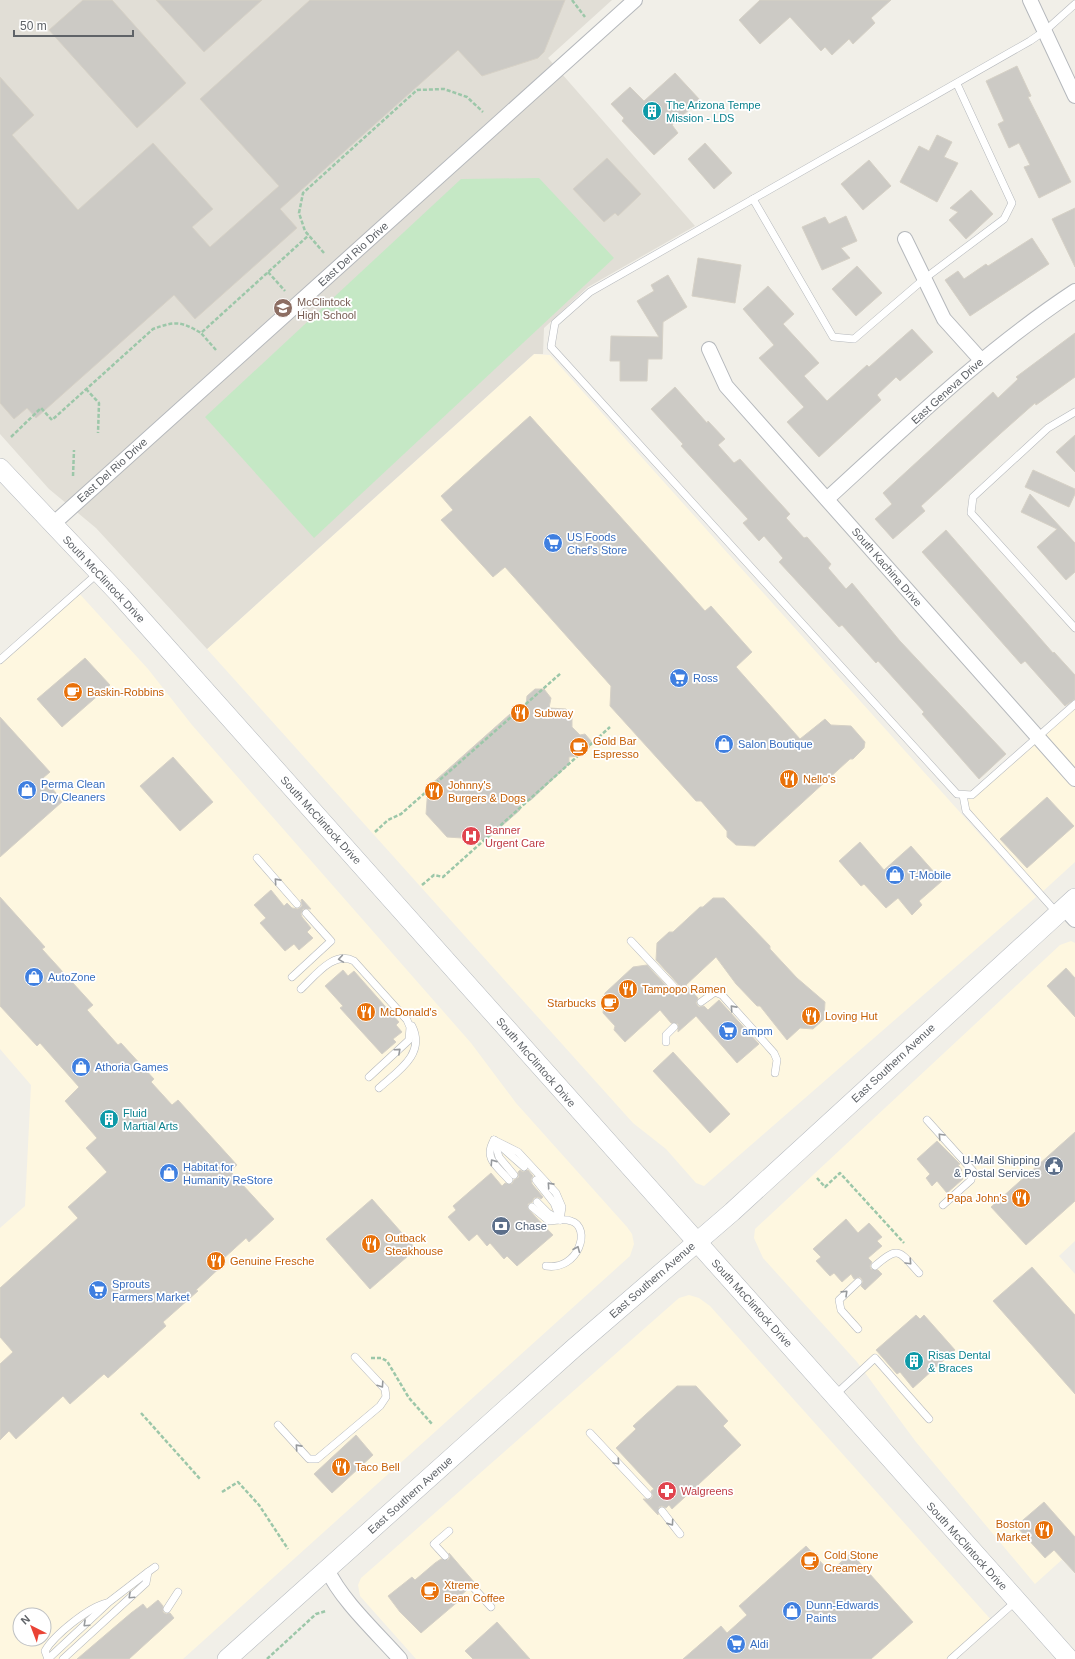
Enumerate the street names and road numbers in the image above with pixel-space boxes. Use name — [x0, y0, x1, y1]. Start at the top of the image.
street label: East Del Rio Drive — [316, 219, 390, 289]
street label: East Geneva Drive — [909, 356, 985, 426]
street label: East Del Rio Drive — [75, 435, 149, 505]
street label: South Kachina Drive — [850, 525, 924, 609]
street label: South McClintock Drive — [61, 533, 147, 625]
street label: South McClintock Drive — [278, 774, 364, 866]
street label: South McClintock Drive — [494, 1015, 578, 1109]
street label: East Southern Avenue — [849, 1021, 937, 1105]
street label: East Southern Avenue — [607, 1240, 697, 1320]
street label: South McClintock Drive — [709, 1257, 795, 1349]
street label: East Southern Avenue — [365, 1454, 455, 1536]
street label: South McClintock Drive — [924, 1500, 1010, 1592]

